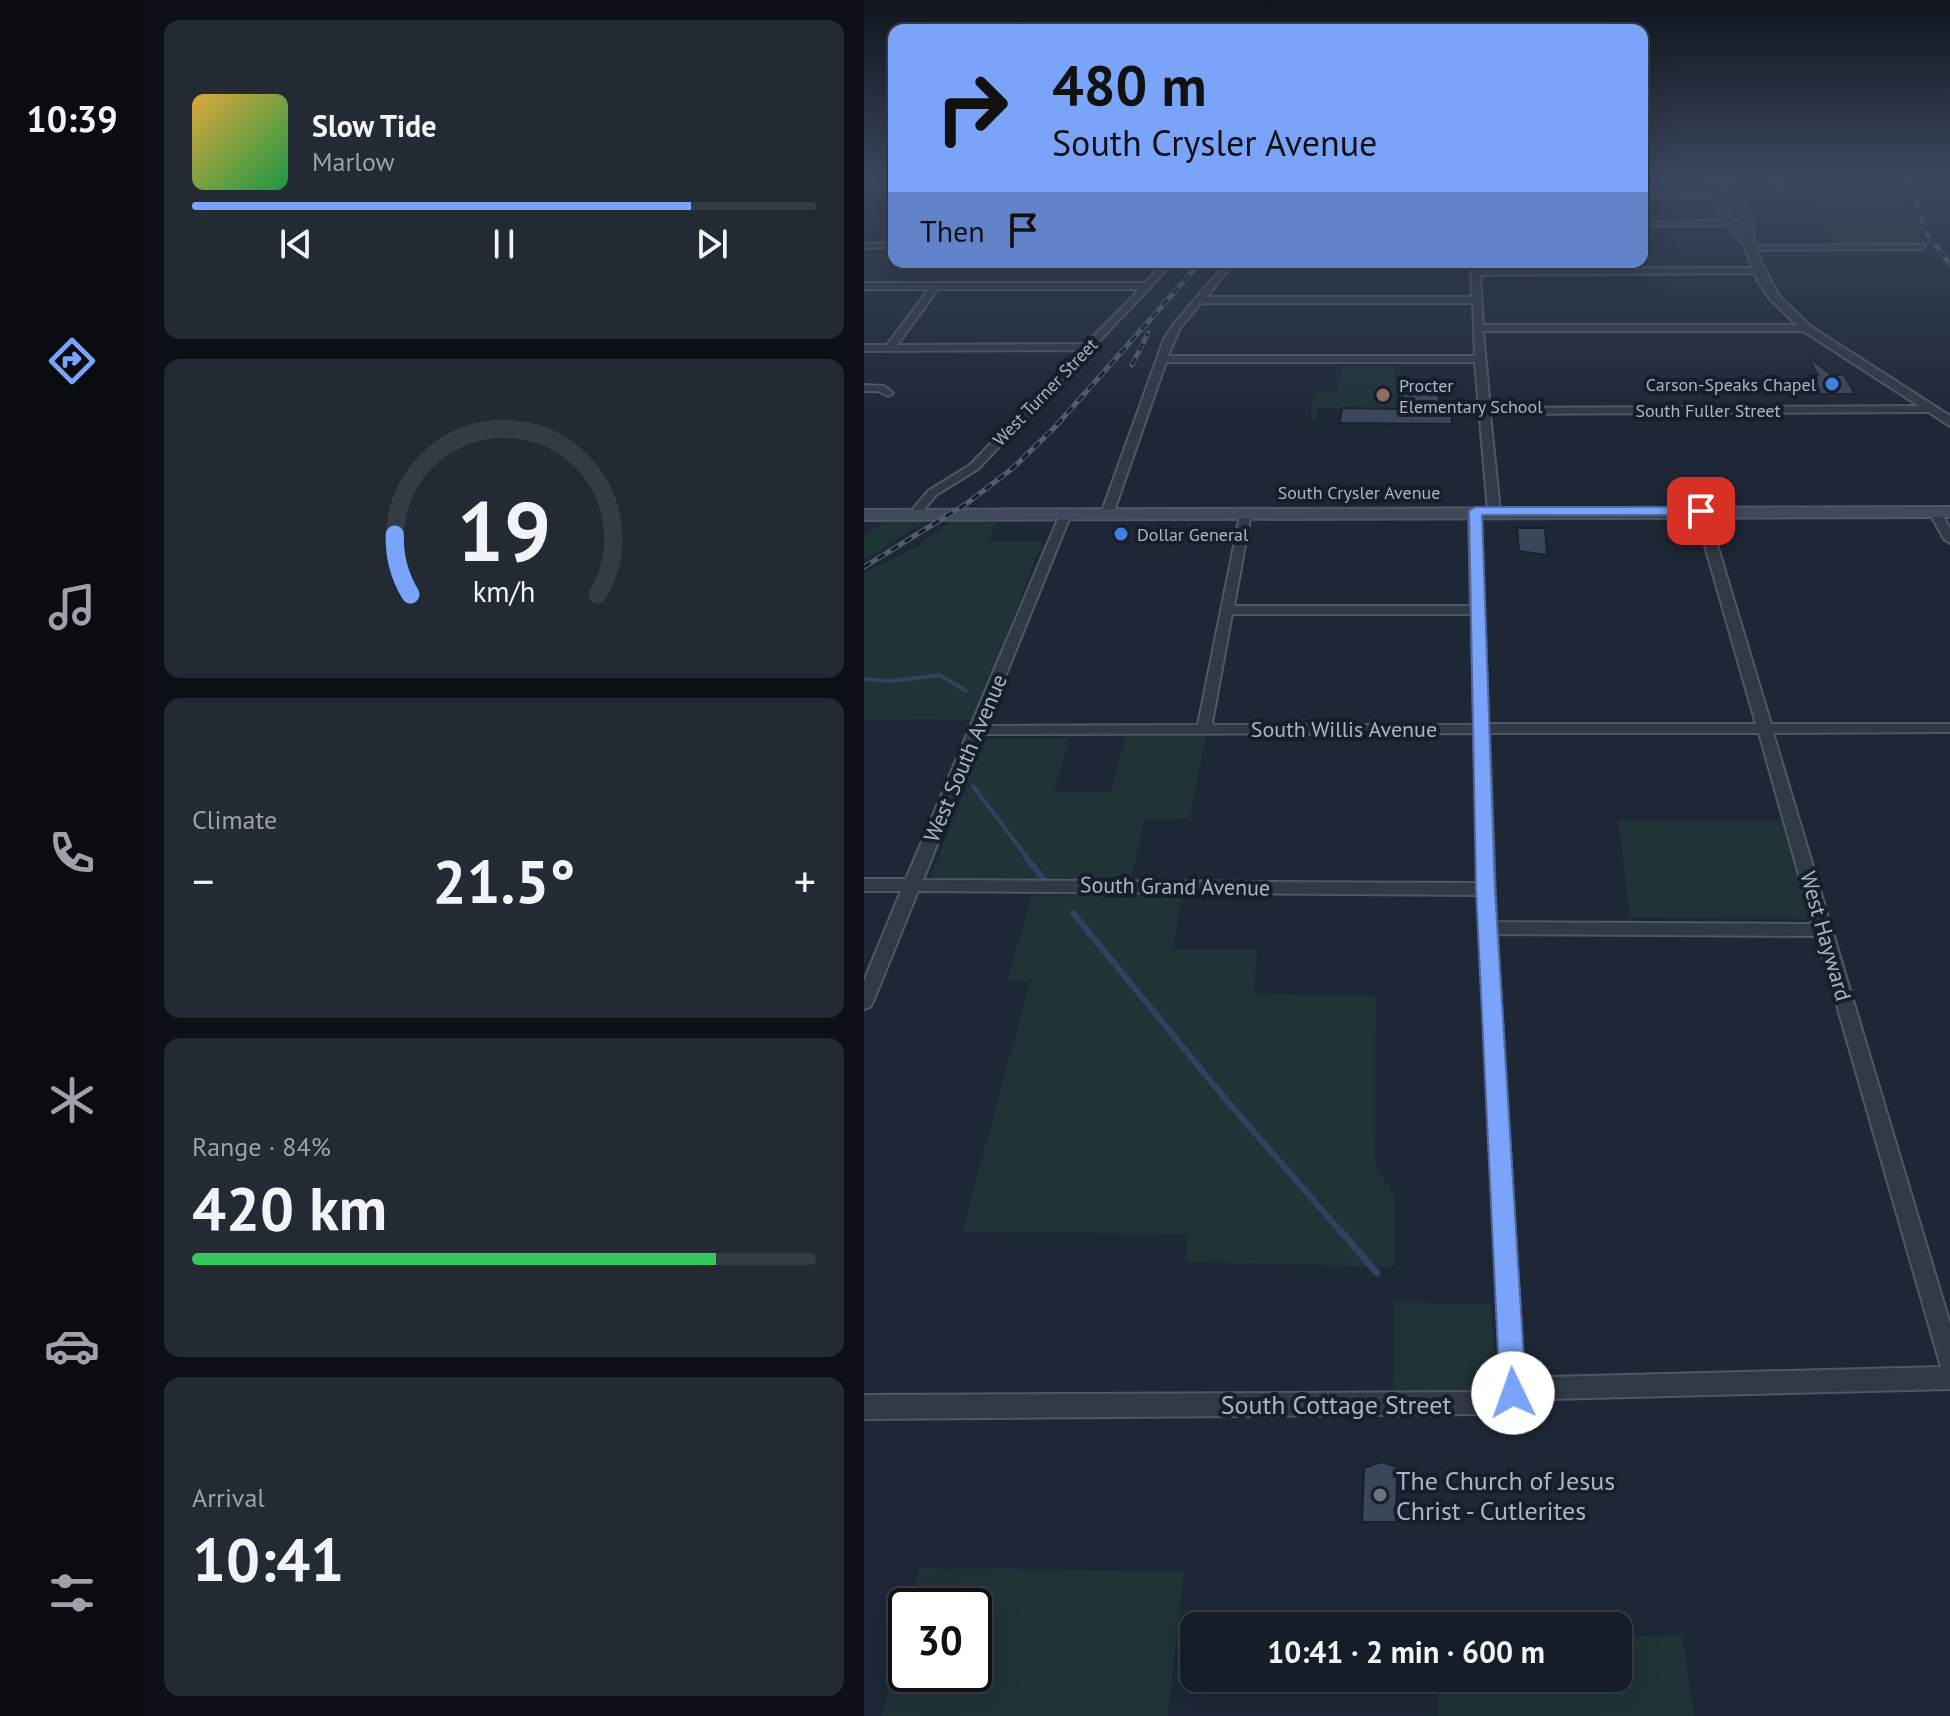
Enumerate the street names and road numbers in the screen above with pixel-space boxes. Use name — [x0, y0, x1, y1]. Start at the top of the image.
street label: West Turner Street — [988, 333, 1102, 451]
street label: South Fuller Street — [1635, 399, 1781, 422]
street label: South Crysler Avenue — [1278, 481, 1440, 504]
street label: West South Avenue — [917, 670, 1013, 846]
street label: South Willis Avenue — [1251, 715, 1437, 743]
street label: West Hayward — [1794, 868, 1858, 1004]
street label: South Grand Avenue — [1080, 870, 1270, 902]
street label: South Cottage Street — [1221, 1388, 1452, 1421]

